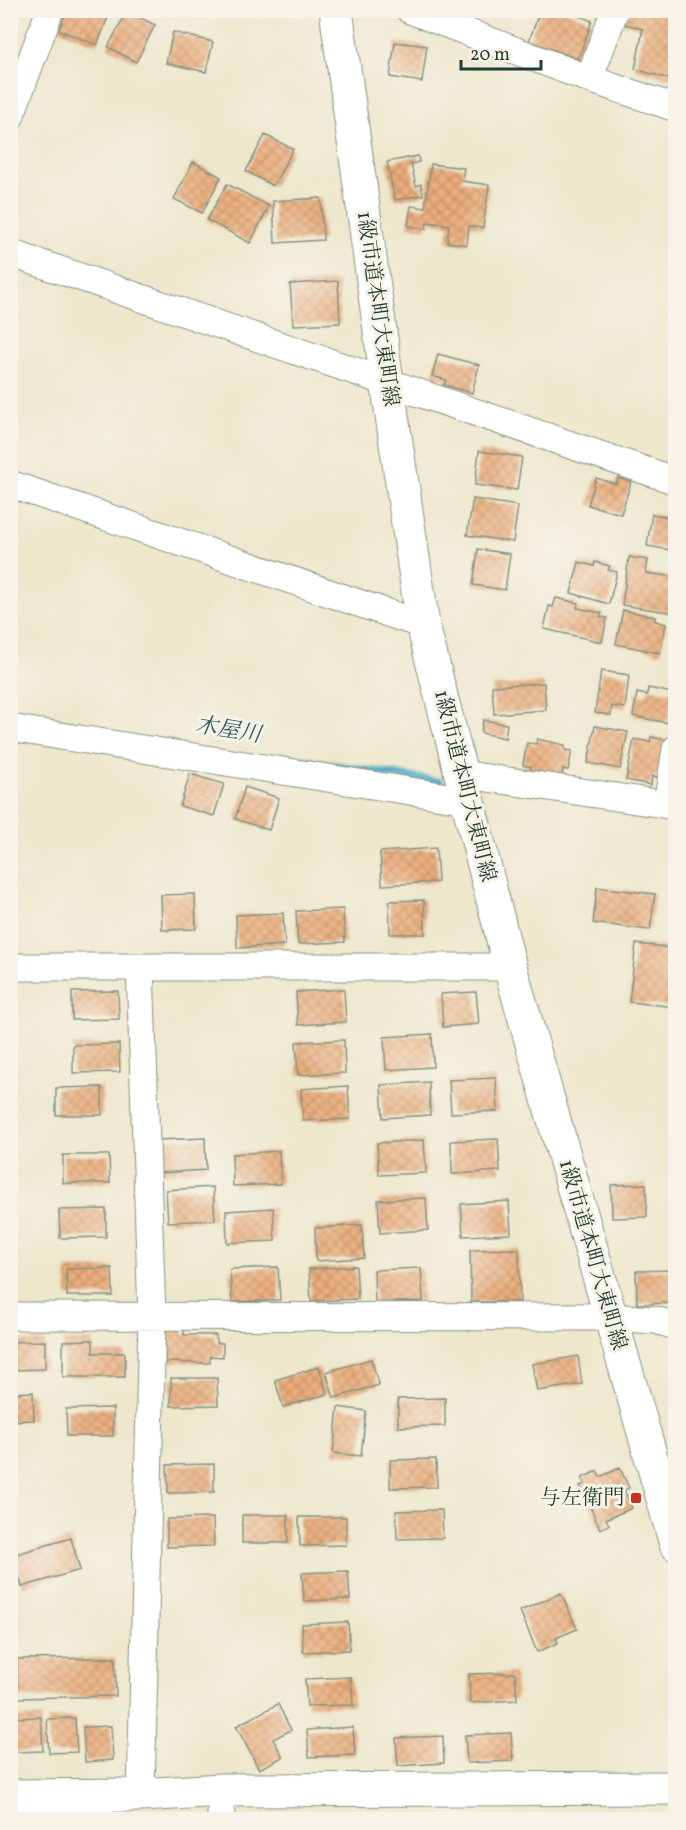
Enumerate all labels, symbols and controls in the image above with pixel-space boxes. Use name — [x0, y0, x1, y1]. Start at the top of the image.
scale bar — [461, 33, 540, 71]
text: 20 m — [470, 43, 510, 68]
street label: 1級市道本町大東町線 — [349, 209, 405, 409]
street label: 1級市道本町大東町線 — [426, 687, 502, 885]
water label: 木屋川 — [193, 711, 265, 752]
street label: 1級市道本町大東町線 — [551, 1156, 633, 1354]
place label: 与左衛門 — [540, 1484, 624, 1513]
marker: 与左衛門 — [629, 1491, 643, 1505]

